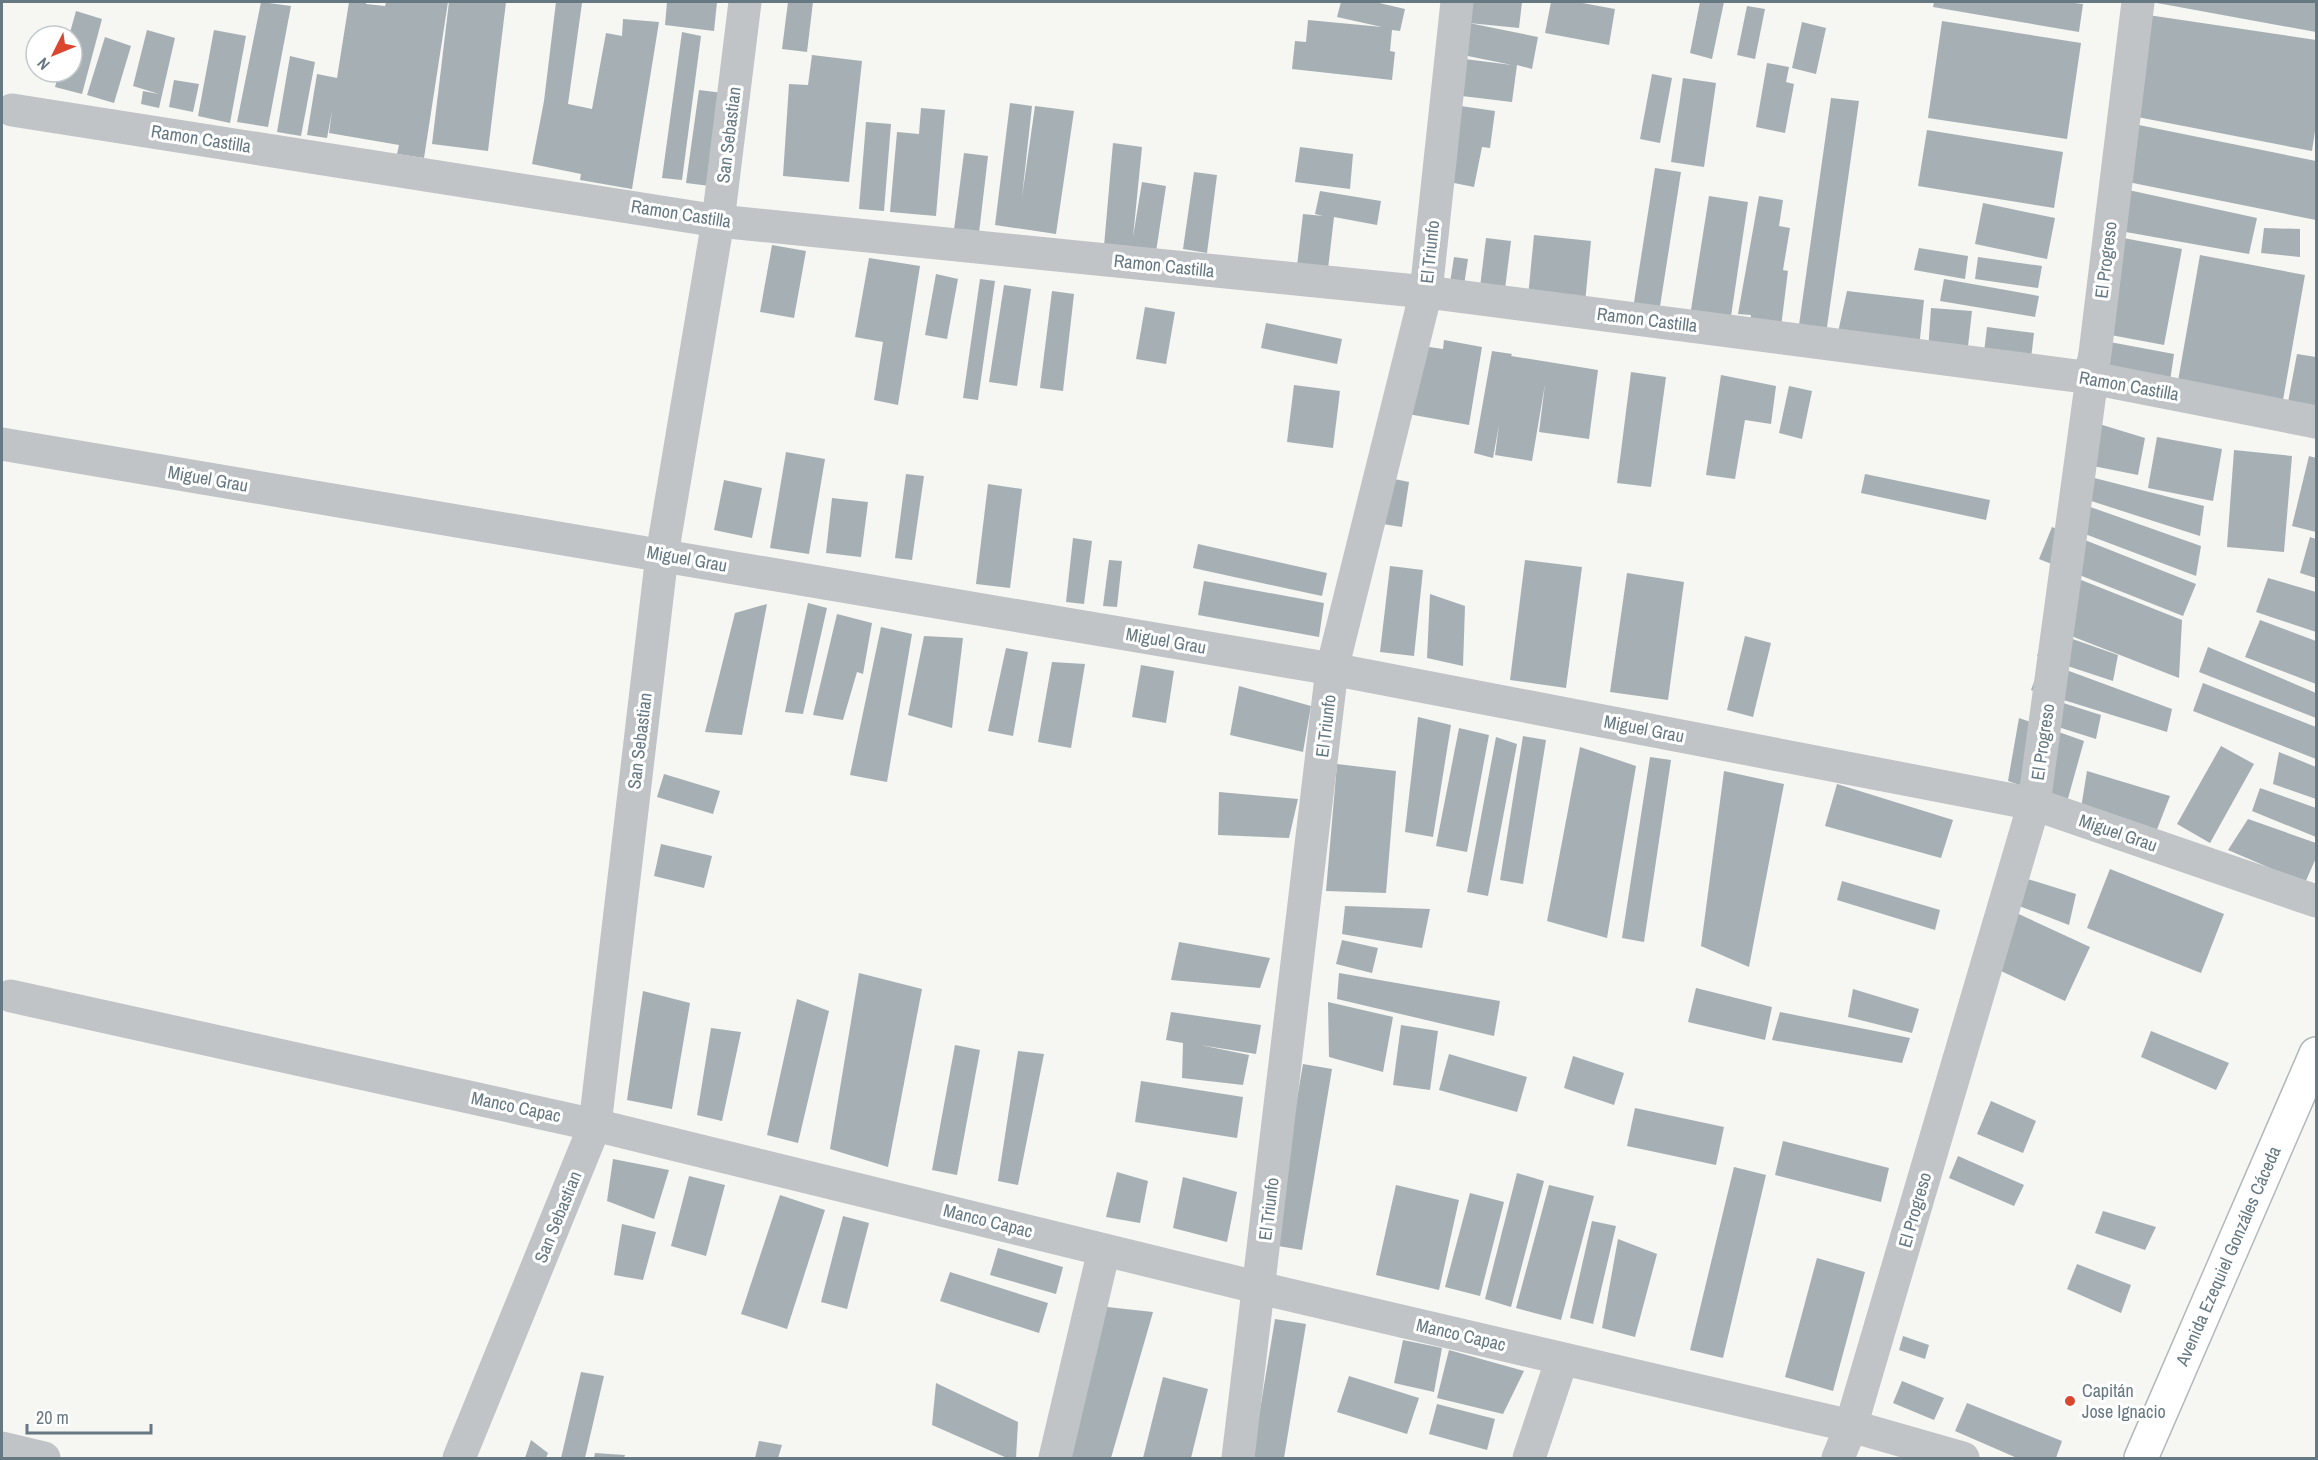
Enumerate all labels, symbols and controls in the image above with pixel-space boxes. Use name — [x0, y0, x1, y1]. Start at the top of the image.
north arrow — [24, 24, 84, 84]
text: N — [32, 53, 54, 75]
street label: San Sebastian — [710, 85, 747, 185]
street label: Ramon Castilla — [149, 118, 253, 159]
street label: Ramon Castilla — [629, 193, 733, 234]
street label: El Triunfo — [1414, 219, 1445, 285]
street label: El Progreso — [2088, 220, 2123, 300]
street label: Ramon Castilla — [1113, 248, 1216, 283]
street label: Ramon Castilla — [1595, 301, 1699, 338]
street label: Ramon Castilla — [2077, 364, 2181, 407]
street label: Miguel Grau — [166, 459, 250, 498]
street label: Miguel Grau — [645, 539, 729, 578]
street label: Miguel Grau — [1124, 621, 1208, 660]
street label: San Sebastian — [621, 691, 658, 791]
street label: El Triunfo — [1309, 693, 1342, 759]
street label: El Progreso — [2025, 702, 2060, 782]
street label: Miguel Grau — [1602, 708, 1686, 749]
street label: Miguel Grau — [2076, 807, 2161, 858]
street label: Manco Capac — [469, 1085, 563, 1128]
street label: Avenida Ezequiel Gonzáles Cáceda — [2169, 1142, 2287, 1371]
street label: San Sebastian — [528, 1167, 587, 1266]
street label: El Progreso — [1892, 1169, 1937, 1250]
street label: El Triunfo — [1252, 1176, 1285, 1242]
street label: Manco Capac — [941, 1197, 1035, 1244]
street label: Manco Capac — [1414, 1312, 1508, 1357]
place label: Capitán Jose Ignacio — [2082, 1378, 2166, 1424]
marker: Capitán Jose Ignacio — [2063, 1394, 2077, 1408]
scale bar — [27, 1397, 152, 1435]
text: 20 m — [36, 1405, 69, 1430]

